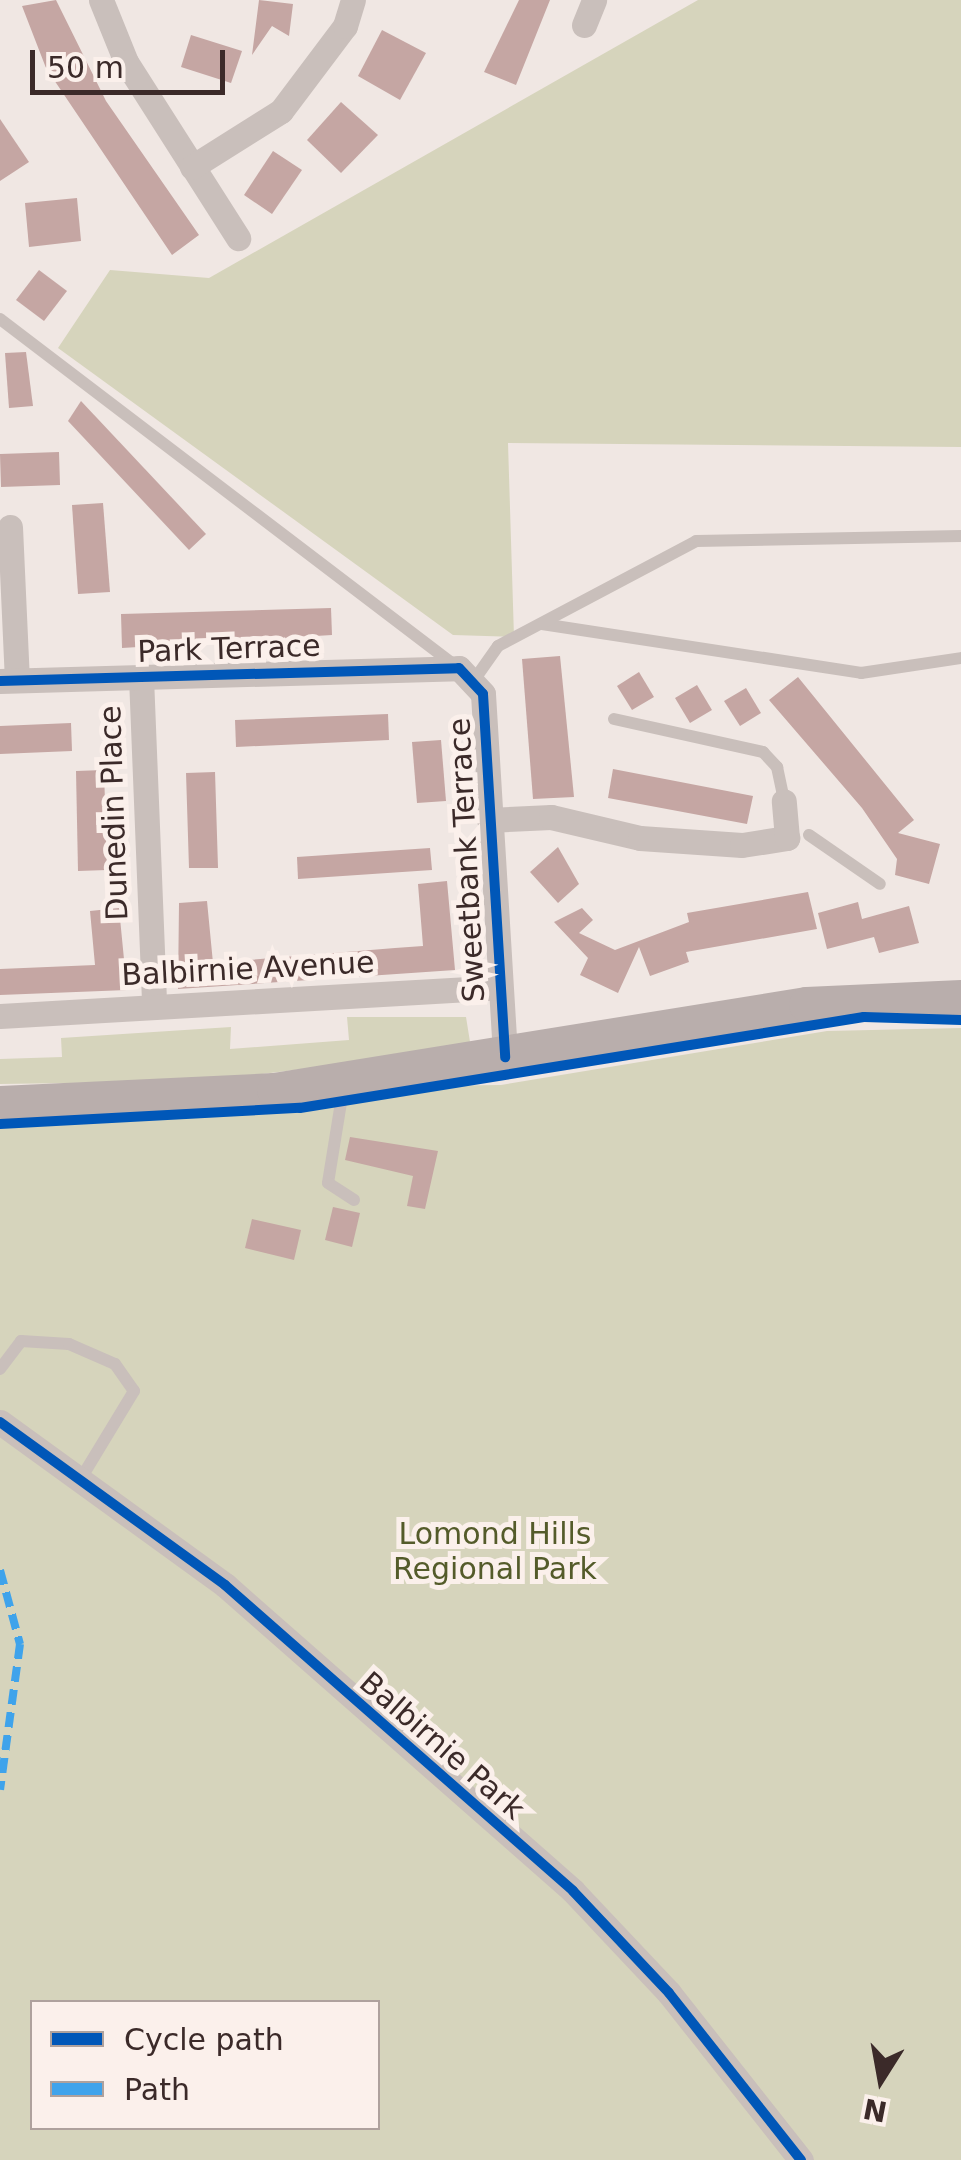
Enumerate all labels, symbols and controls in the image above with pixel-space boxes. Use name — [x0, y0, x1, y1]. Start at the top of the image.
scale bar — [35, 30, 230, 92]
text: 50 m — [47, 50, 124, 85]
street label: Park Terrace — [137, 628, 321, 670]
street label: Dunedin Place — [92, 705, 136, 921]
street label: Sweetbank Terrace — [442, 717, 492, 1003]
street label: Balbirnie Avenue — [121, 944, 375, 994]
park label: Lomond Hills Regional Park — [393, 1516, 597, 1586]
street label: Balbirnie Park — [352, 1665, 532, 1827]
legend — [30, 2000, 380, 2130]
text: Cycle path — [124, 2022, 284, 2057]
north arrow — [831, 2030, 931, 2130]
text: Path — [124, 2072, 190, 2107]
text: N — [861, 2092, 890, 2128]

